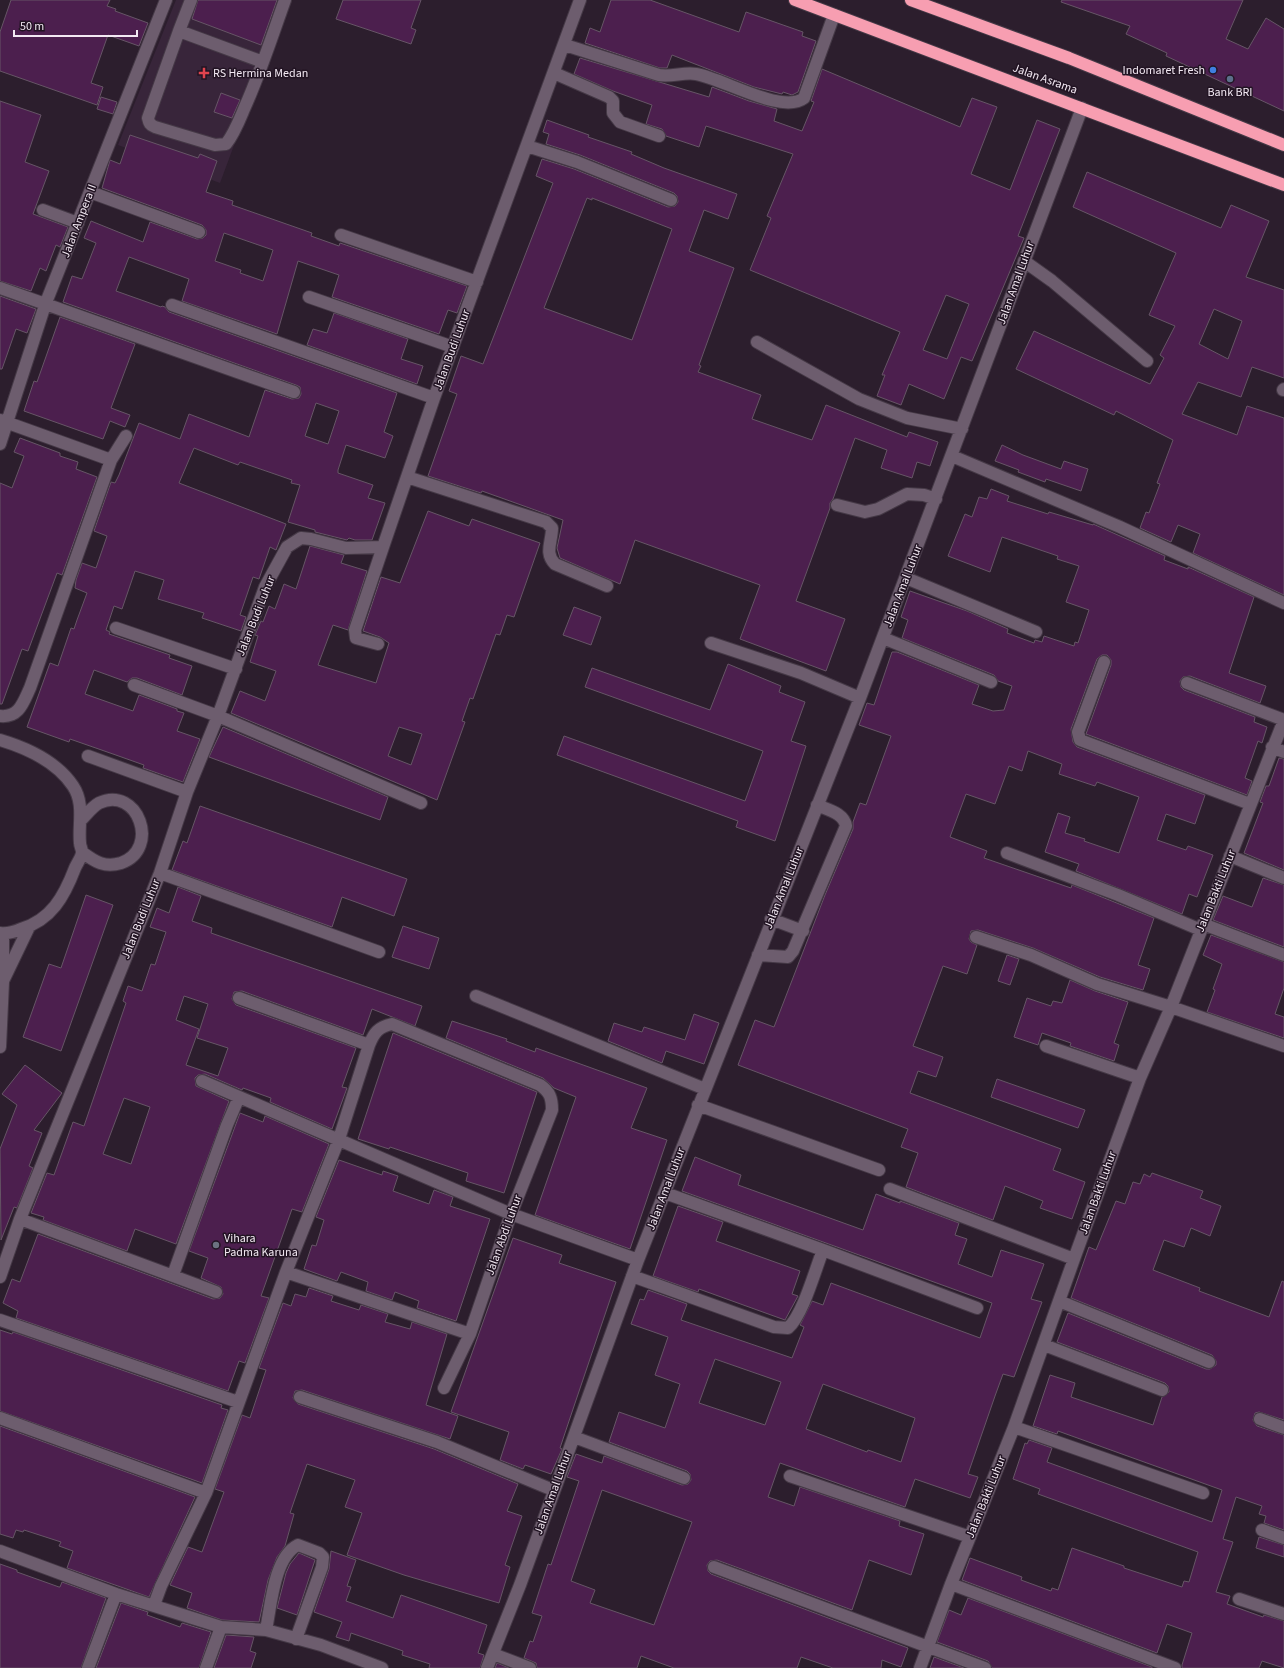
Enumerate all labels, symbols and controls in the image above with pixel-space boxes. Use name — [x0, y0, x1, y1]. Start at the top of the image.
scale bar — [14, 12, 137, 38]
text: 50 m — [20, 18, 44, 35]
street label: Jalan Asrama — [1010, 59, 1080, 99]
place label: Indomaret Fresh — [1123, 62, 1205, 79]
place label: RS Hermina Medan — [213, 65, 308, 82]
marker: Indomaret Fresh — [1208, 65, 1218, 75]
marker: RS Hermina Medan — [198, 67, 210, 79]
marker: Bank BRI — [1225, 74, 1235, 84]
place label: Bank BRI — [1207, 84, 1253, 101]
street label: Jalan Ampera II — [57, 182, 101, 260]
street label: Jalan Amal Luhur — [993, 238, 1039, 327]
street label: Jalan Budi Luhur — [429, 306, 475, 393]
street label: Jalan Amal Luhur — [879, 541, 927, 630]
street label: Jalan Budi Luhur — [232, 573, 280, 659]
street label: Jalan Amal Luhur — [760, 844, 809, 932]
street label: Jalan Bakti Luhur — [1192, 846, 1241, 935]
street label: Jalan Budi Luhur — [117, 876, 165, 962]
street label: Jalan Amal Luhur — [642, 1144, 690, 1233]
street label: Jalan Bakti Luhur — [1075, 1148, 1121, 1237]
street label: Jalan Abdi Luhur — [482, 1192, 527, 1278]
place label: Vihara Padma Karuna — [224, 1230, 298, 1261]
marker: Vihara Padma Karuna — [211, 1240, 221, 1250]
street label: Jalan Amal Luhur — [530, 1448, 576, 1537]
street label: Jalan Bakti Luhur — [962, 1452, 1011, 1541]

